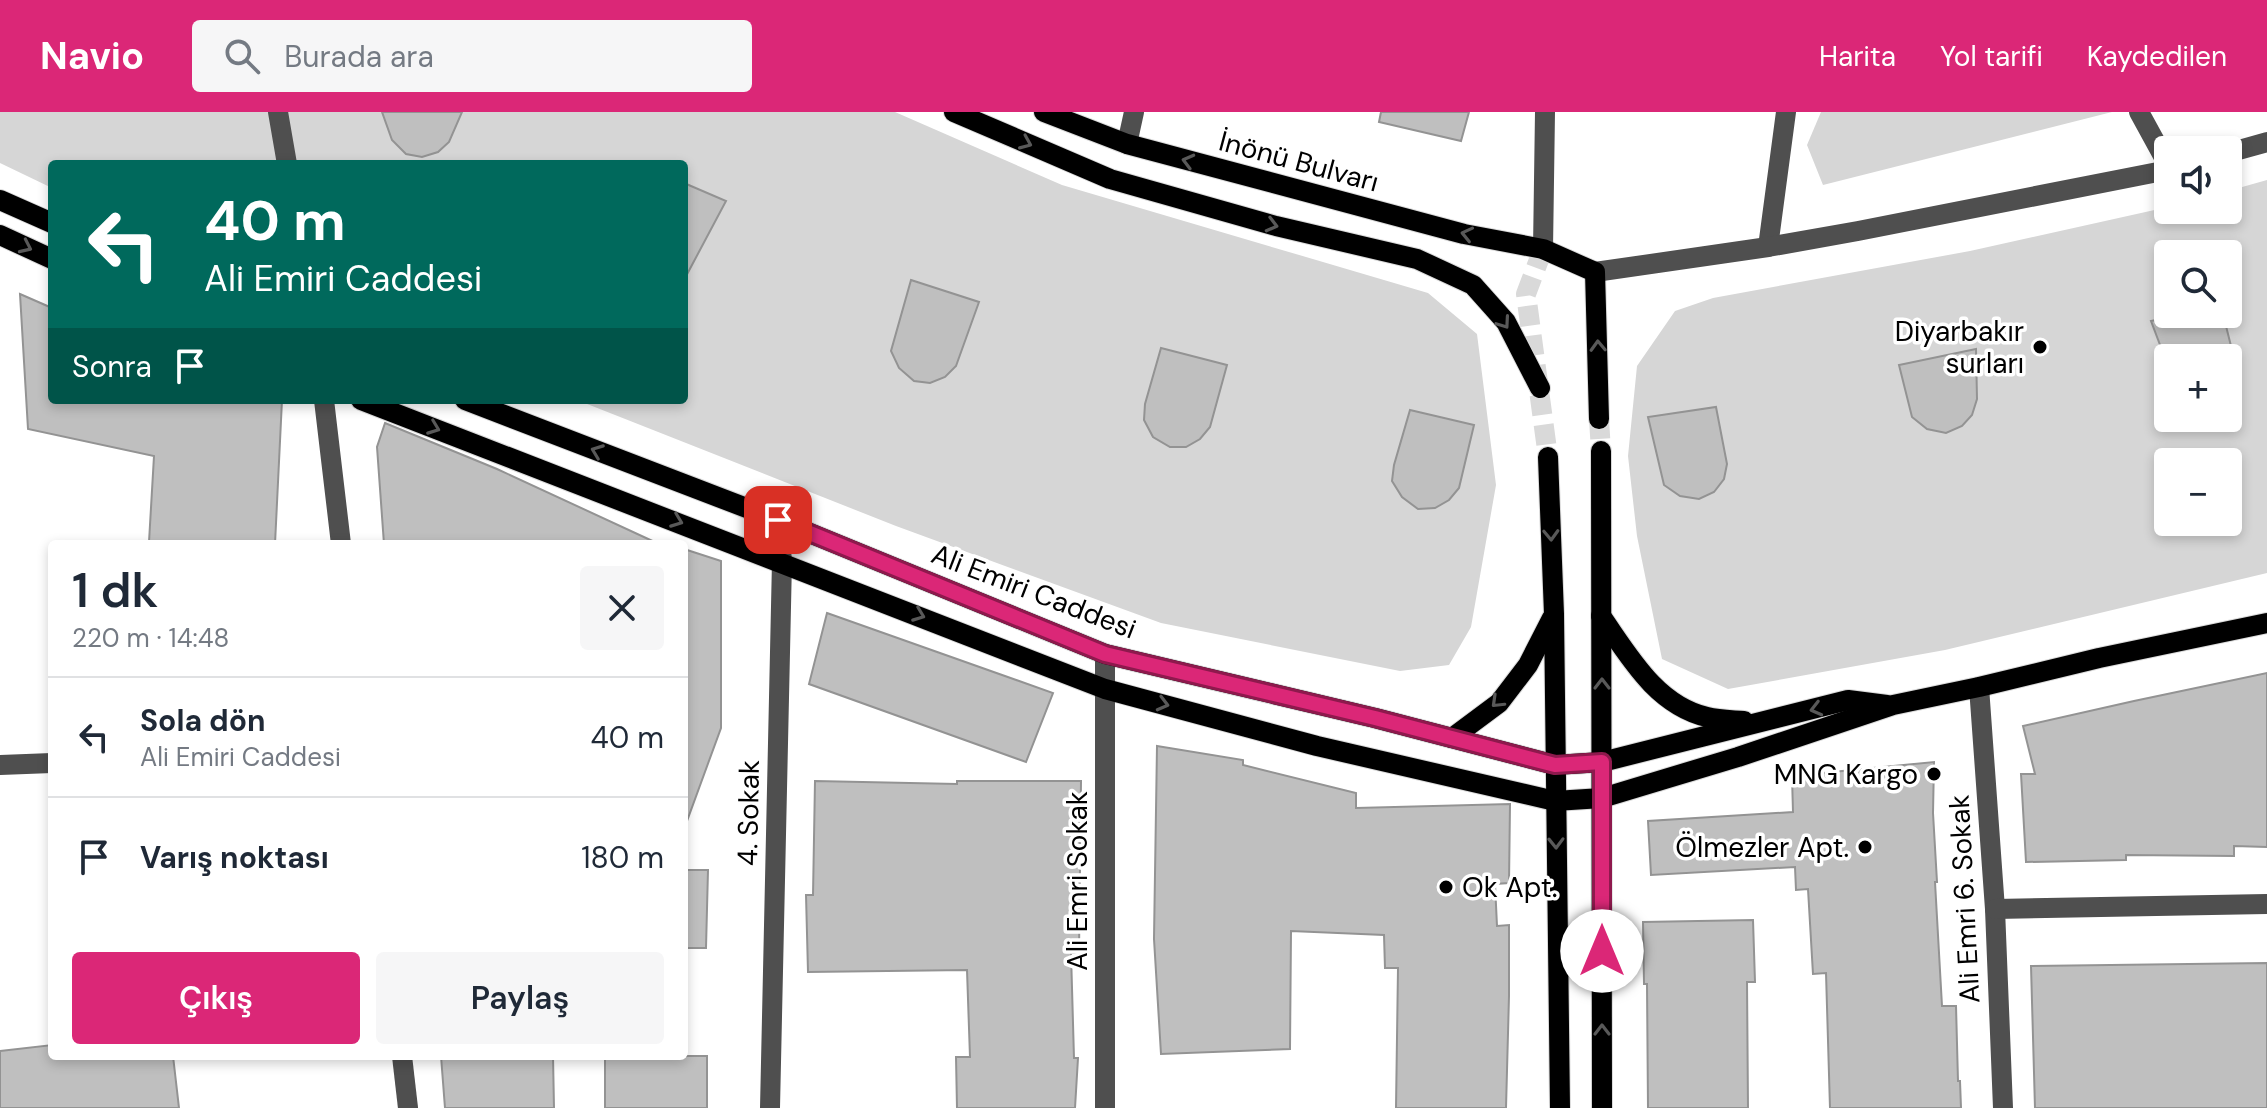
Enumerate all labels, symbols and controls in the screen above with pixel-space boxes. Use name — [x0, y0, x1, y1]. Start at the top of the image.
search box — [192, 20, 752, 92]
text: Navio — [40, 31, 144, 81]
icon: search — [220, 34, 264, 78]
text: Burada ara — [284, 37, 434, 76]
text: Harita — [1819, 38, 1896, 75]
text: Yol tarifi — [1940, 38, 2043, 75]
text: Kaydedilen — [2087, 38, 2227, 75]
street label: İnönü Bulvarı — [1215, 122, 1383, 201]
one-way arrow — [1018, 133, 1032, 149]
map controls — [2154, 136, 2242, 536]
button: sound — [2154, 136, 2242, 224]
one-way arrow — [1182, 153, 1196, 170]
text: 40 m — [204, 184, 346, 257]
icon: left — [72, 192, 176, 296]
one-way arrow — [1265, 215, 1278, 232]
one-way arrow — [1461, 226, 1474, 243]
one-way arrow — [18, 237, 32, 253]
button: search — [2154, 240, 2242, 328]
text: Ali Emiri Caddesi — [204, 255, 482, 302]
place label: Diyarbakır surları — [1895, 313, 2024, 382]
one-way arrow — [1494, 314, 1509, 328]
marker: Diyarbakır surları — [2031, 338, 2049, 356]
one-way arrow — [1590, 339, 1607, 352]
icon: arrive — [168, 344, 212, 388]
button: + — [2154, 344, 2242, 432]
text: Sonra — [72, 347, 152, 386]
one-way arrow — [426, 418, 440, 435]
one-way arrow — [591, 444, 605, 461]
button: − — [2154, 448, 2242, 536]
pin — [744, 486, 812, 554]
icon: arrive — [756, 498, 800, 542]
one-way arrow — [669, 511, 683, 528]
one-way arrow — [1542, 529, 1559, 542]
street label: Ali Emiri Caddesi — [926, 535, 1141, 647]
text: 1 dk — [72, 559, 158, 622]
button: close — [580, 566, 664, 650]
one-way arrow — [911, 605, 925, 622]
text: 220 m · 14:48 — [72, 621, 229, 655]
one-way arrow — [1593, 677, 1610, 690]
one-way arrow — [1492, 693, 1506, 707]
one-way arrow — [1155, 695, 1169, 712]
one-way arrow — [1810, 699, 1824, 716]
text: Sola dön — [140, 701, 266, 740]
icon: left — [72, 715, 116, 759]
text: 40 m — [591, 718, 664, 757]
text: Ali Emiri Caddesi — [140, 740, 341, 774]
place label: MNG Kargo — [1774, 756, 1918, 793]
street label: 4. Sokak — [729, 760, 768, 866]
marker: MNG Kargo — [1925, 765, 1943, 783]
street label: Ali Emri Sokak — [1059, 791, 1096, 971]
street label: Ali Emri 6. Sokak — [1941, 794, 1988, 1004]
place label: Ölmezler Apt. — [1675, 829, 1849, 866]
icon: arrive — [72, 835, 116, 879]
one-way arrow — [1547, 837, 1565, 850]
text: Varış noktası — [140, 838, 329, 877]
text: 180 m — [581, 838, 664, 877]
marker: Ölmezler Apt. — [1856, 838, 1874, 856]
place label: Ok Apt. — [1462, 869, 1557, 906]
marker: Ok Apt. — [1437, 878, 1455, 896]
position arrow — [1560, 909, 1644, 993]
button: Çıkış — [72, 952, 360, 1044]
button: Paylaş — [376, 952, 664, 1044]
one-way arrow — [1593, 1023, 1611, 1036]

